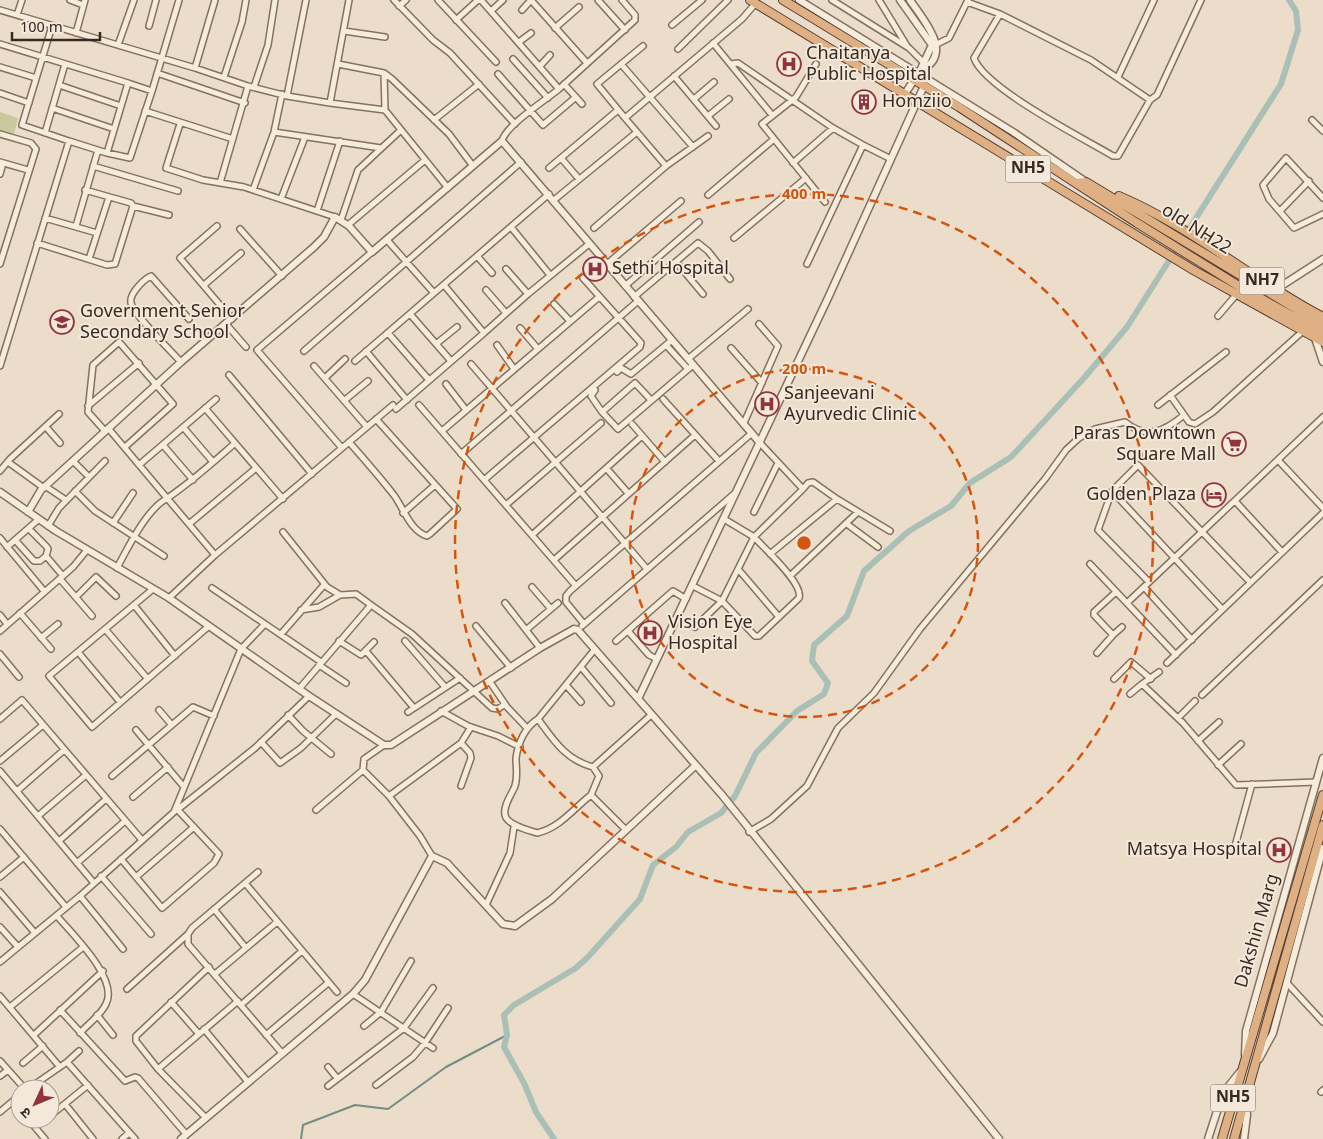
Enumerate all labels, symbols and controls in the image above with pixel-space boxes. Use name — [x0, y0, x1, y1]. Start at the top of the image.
scale bar — [12, 10, 100, 42]
text: 100 m — [20, 19, 63, 38]
place label: Chaitanya Public Hospital — [806, 43, 932, 87]
hospital icon: Chaitanya Public Hospital — [776, 51, 802, 77]
building icon: Homziio — [851, 89, 877, 115]
place label: Homziio — [882, 91, 952, 114]
road number: NH5 — [1006, 156, 1050, 182]
text: 400 m — [782, 186, 826, 205]
street label: old NH22 — [1157, 200, 1235, 260]
hospital icon: Sethi Hospital — [582, 256, 608, 282]
place label: Sethi Hospital — [612, 258, 729, 281]
road number: NH7 — [1240, 268, 1284, 294]
place label: Government Senior Secondary School — [80, 301, 245, 345]
school or university icon: Government Senior Secondary School — [49, 309, 75, 335]
text: 200 m — [782, 361, 826, 380]
place label: Sanjeevani Ayurvedic Clinic — [784, 383, 917, 427]
hospital icon: Sanjeevani Ayurvedic Clinic — [754, 391, 780, 417]
place label: Paras Downtown Square Mall — [1073, 423, 1216, 467]
supermarket icon: Paras Downtown Square Mall — [1221, 431, 1247, 457]
hotel icon: Golden Plaza — [1201, 482, 1227, 508]
place label: Golden Plaza — [1086, 484, 1196, 507]
centre of rings — [795, 534, 813, 552]
place label: Vision Eye Hospital — [668, 612, 753, 656]
hospital icon: Vision Eye Hospital — [637, 620, 663, 646]
hospital icon: Matsya Hospital — [1266, 837, 1292, 863]
place label: Matsya Hospital — [1127, 839, 1262, 862]
street label: Dakshin Marg — [1231, 871, 1285, 991]
north arrow — [10, 1079, 60, 1129]
road number: NH5 — [1210, 1084, 1256, 1112]
text: उ — [16, 1102, 36, 1122]

